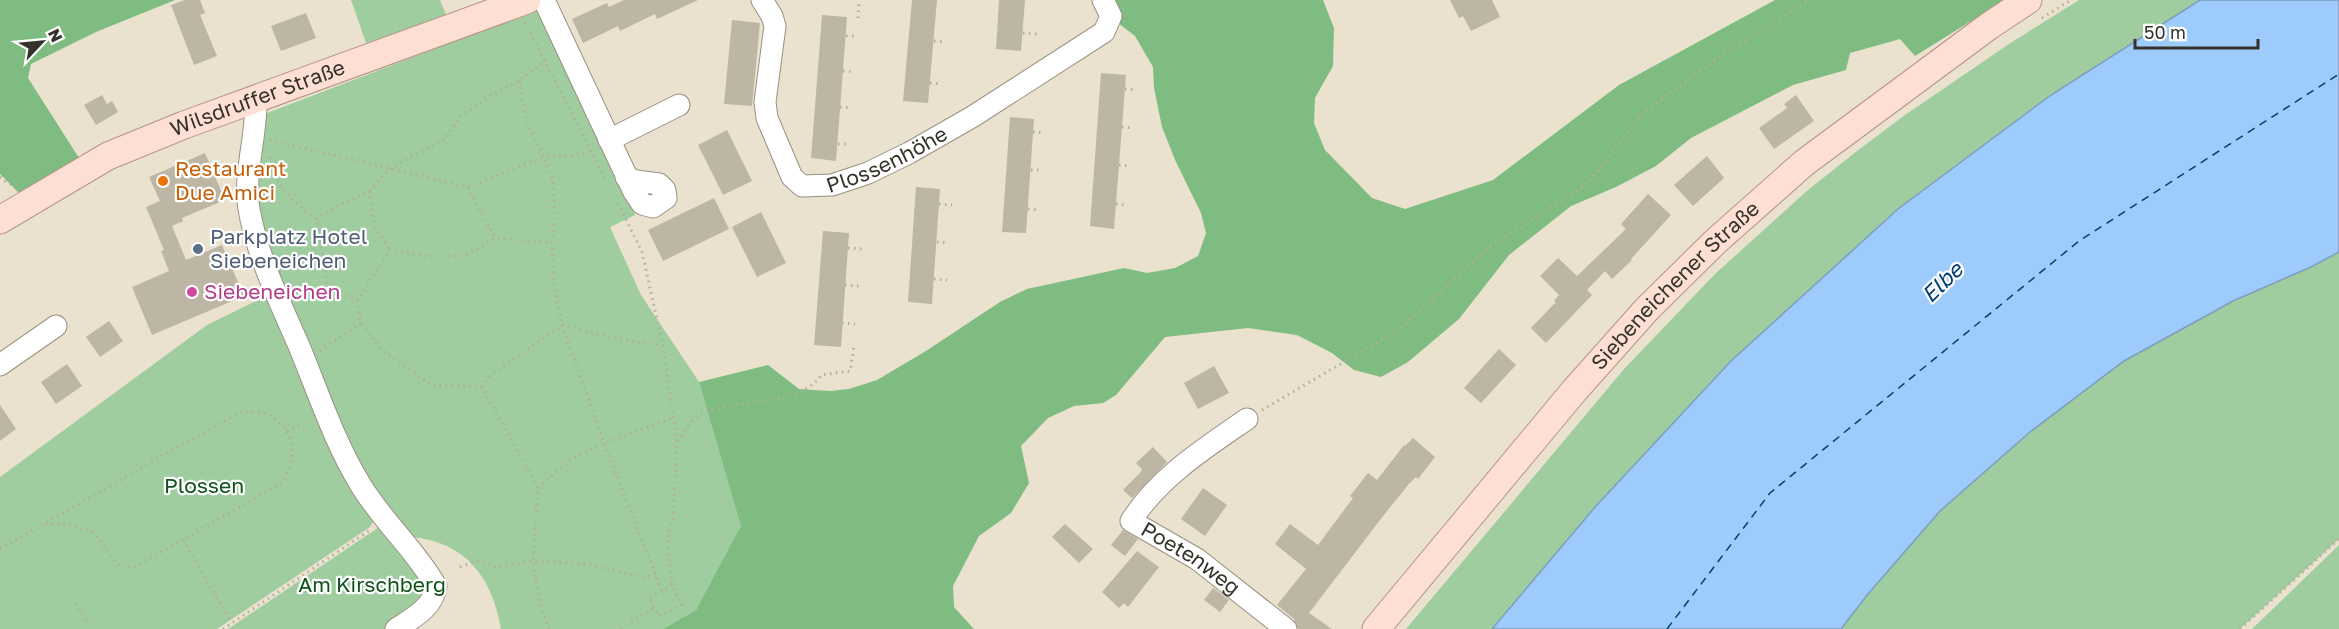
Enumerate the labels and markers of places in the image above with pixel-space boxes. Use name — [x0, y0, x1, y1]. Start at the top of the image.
place label: Restaurant Due Amici — [175, 155, 286, 205]
marker: Restaurant Due Amici — [156, 174, 170, 188]
place label: Parkplatz Hotel Siebeneichen — [210, 223, 367, 273]
marker: Parkplatz Hotel Siebeneichen — [191, 242, 205, 256]
place label: Siebeneichen — [204, 278, 341, 304]
marker: Siebeneichen — [185, 285, 199, 299]

